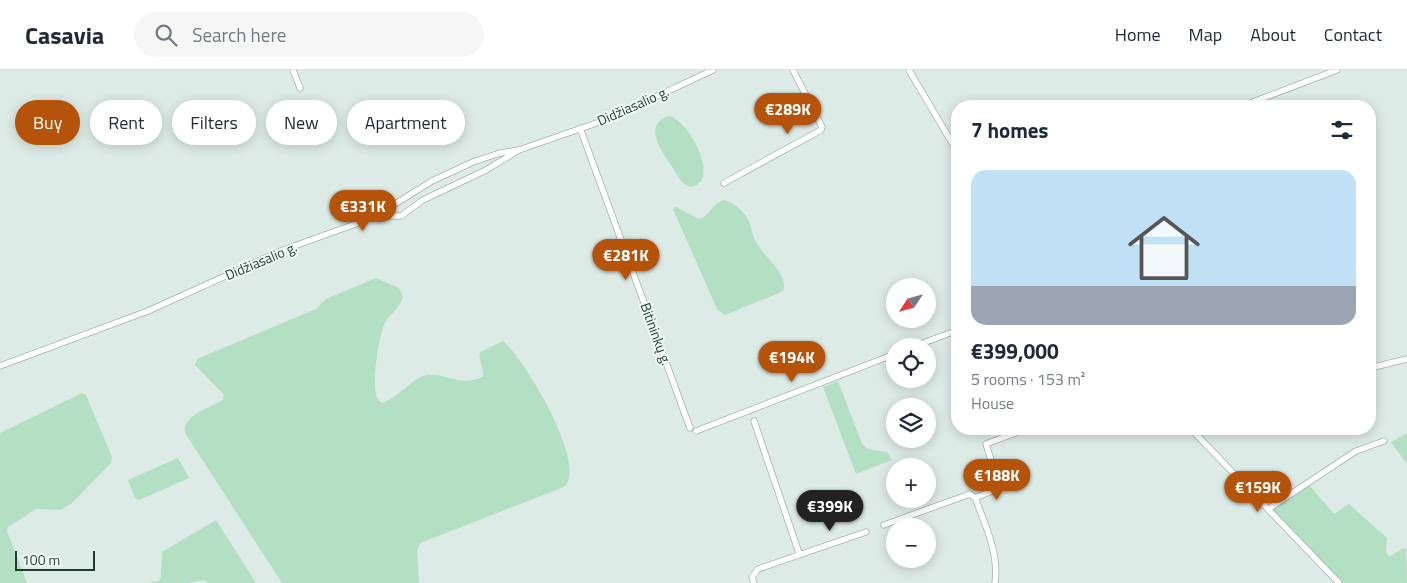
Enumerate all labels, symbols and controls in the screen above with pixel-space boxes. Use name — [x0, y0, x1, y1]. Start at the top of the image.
search box — [134, 12, 484, 57]
text: Casavia — [25, 17, 104, 53]
text: Search here — [192, 20, 286, 49]
icon: search — [152, 21, 180, 49]
text: Home — [1115, 21, 1161, 48]
text: Map — [1189, 21, 1222, 48]
text: About — [1250, 21, 1296, 48]
text: Contact — [1324, 21, 1382, 48]
street label: Didžiasalio g. — [594, 80, 672, 131]
pin: €289K — [753, 92, 823, 135]
text: €289K — [765, 97, 811, 121]
chip: Buy — [15, 100, 80, 145]
chip: Rent — [90, 100, 162, 145]
chip: Filters — [172, 100, 256, 145]
chip: New — [266, 100, 337, 145]
chip: Apartment — [347, 100, 465, 145]
text: 7 homes — [971, 114, 1048, 146]
icon: filters — [1328, 116, 1356, 144]
pin: €331K — [328, 190, 398, 232]
text: €331K — [340, 194, 386, 218]
icon: home — [1119, 203, 1209, 293]
street label: Didžiasalio g. — [222, 236, 300, 285]
pin: €281K — [591, 238, 661, 281]
text: €281K — [603, 243, 649, 267]
north arrow — [886, 278, 936, 328]
map controls — [886, 278, 936, 568]
street label: Bitininkų g. — [635, 300, 677, 368]
text: €399,000 — [971, 335, 1059, 367]
button: locate — [886, 338, 936, 388]
pin: €194K — [757, 340, 827, 383]
text: €194K — [769, 345, 815, 369]
text: 5 rooms · 153 m² — [971, 367, 1085, 391]
text: House — [971, 391, 1014, 415]
button: layers — [886, 398, 936, 448]
button: + — [886, 458, 936, 508]
pin: €188K — [962, 458, 1032, 501]
text: €188K — [974, 463, 1020, 487]
pin: €159K — [1223, 470, 1293, 513]
text: €159K — [1235, 475, 1281, 499]
pin: €399K — [795, 490, 865, 532]
text: €399K — [807, 494, 853, 518]
button: − — [886, 518, 936, 568]
scale bar — [15, 548, 95, 571]
text: 100 m — [22, 549, 60, 570]

